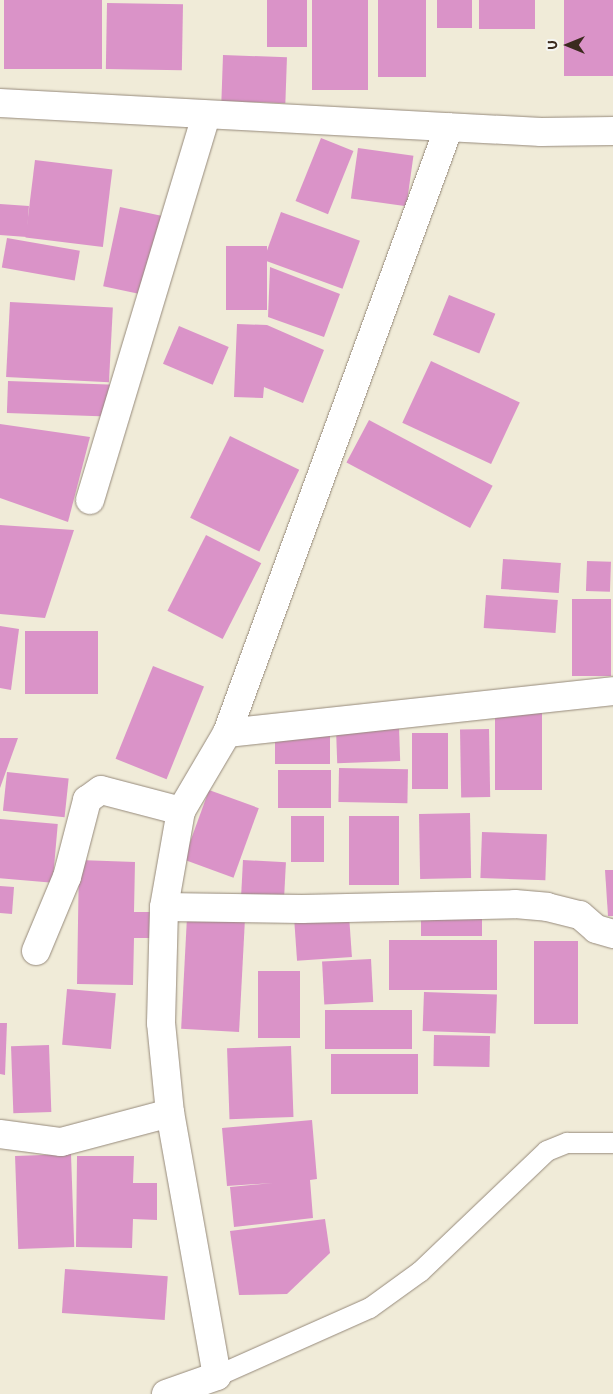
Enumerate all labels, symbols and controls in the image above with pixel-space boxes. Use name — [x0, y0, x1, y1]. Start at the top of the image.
north arrow — [543, 20, 593, 70]
text: U — [544, 40, 561, 50]

